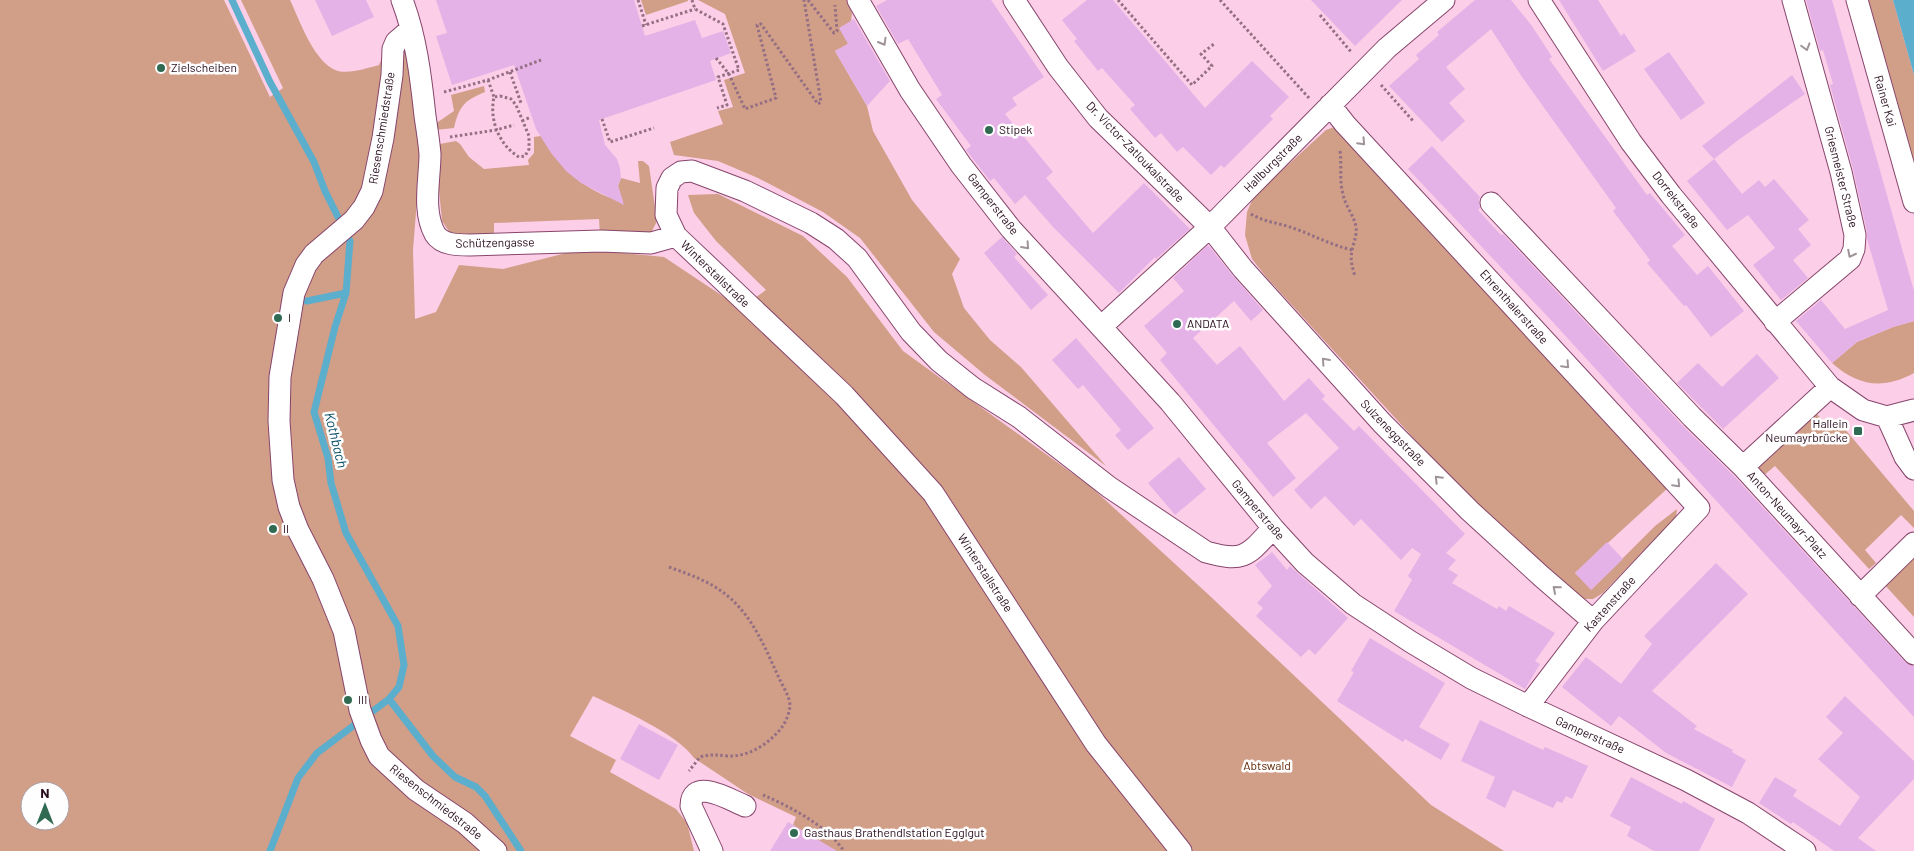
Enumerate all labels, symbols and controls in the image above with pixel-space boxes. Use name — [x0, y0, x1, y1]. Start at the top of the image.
one-way arrow — [876, 37, 886, 46]
one-way arrow — [1801, 42, 1811, 51]
place label: Zielscheiben — [171, 60, 237, 74]
marker: Zielscheiben — [155, 62, 167, 74]
street label: Riesenschmiedstraße — [365, 71, 397, 185]
street label: Rainer Kai — [1872, 74, 1900, 128]
street label: Dr. Victor-Zatloukalstraße — [1084, 98, 1187, 205]
place label: Stipek — [999, 122, 1032, 136]
marker: Stipek — [983, 124, 995, 136]
street label: Griesmeister Straße — [1823, 125, 1861, 229]
street label: Hallburgstraße — [1240, 130, 1304, 194]
one-way arrow — [1356, 136, 1365, 145]
street label: Dorrekstraße — [1650, 168, 1703, 231]
street label: Gamperstraße — [965, 170, 1022, 237]
street label: Schützengasse — [455, 234, 535, 250]
street label: Winterstallstraße — [678, 237, 753, 310]
one-way arrow — [1021, 241, 1030, 250]
one-way arrow — [1847, 249, 1857, 258]
street label: Ehrenthalerstraße — [1478, 266, 1552, 346]
place label: I — [288, 310, 291, 324]
marker: I — [272, 312, 284, 324]
place label: ANDATA — [1187, 316, 1229, 330]
marker: ANDATA — [1171, 318, 1183, 330]
one-way arrow — [1322, 358, 1331, 367]
one-way arrow — [1560, 359, 1569, 368]
street label: Sulzeneggstraße — [1358, 396, 1429, 469]
water label: Kothbach — [321, 410, 352, 470]
place label: Hallein Neumayrbrücke — [1765, 416, 1848, 444]
marker: Hallein Neumayrbrücke — [1852, 425, 1864, 437]
street label: Anton-Neumayr-Platz — [1745, 468, 1831, 561]
one-way arrow — [1434, 475, 1443, 484]
street label: Gamperstraße — [1230, 476, 1288, 542]
one-way arrow — [1671, 478, 1680, 487]
place label: II — [283, 521, 289, 535]
marker: II — [267, 523, 279, 535]
street label: Winterstallstraße — [955, 531, 1016, 614]
street label: Kastenstraße — [1581, 573, 1638, 634]
one-way arrow — [1553, 586, 1562, 595]
place label: III — [358, 692, 367, 706]
marker: III — [342, 694, 354, 706]
street label: Gamperstraße — [1554, 713, 1627, 756]
park label: Abtswald — [1243, 758, 1291, 772]
street label: Riesenschmiedstraße — [388, 761, 486, 842]
north arrow — [20, 781, 70, 831]
text: N — [40, 784, 50, 801]
place label: Gasthaus Brathendlstation Egglgut — [804, 825, 985, 839]
marker: Gasthaus Brathendlstation Egglgut — [788, 827, 800, 839]

